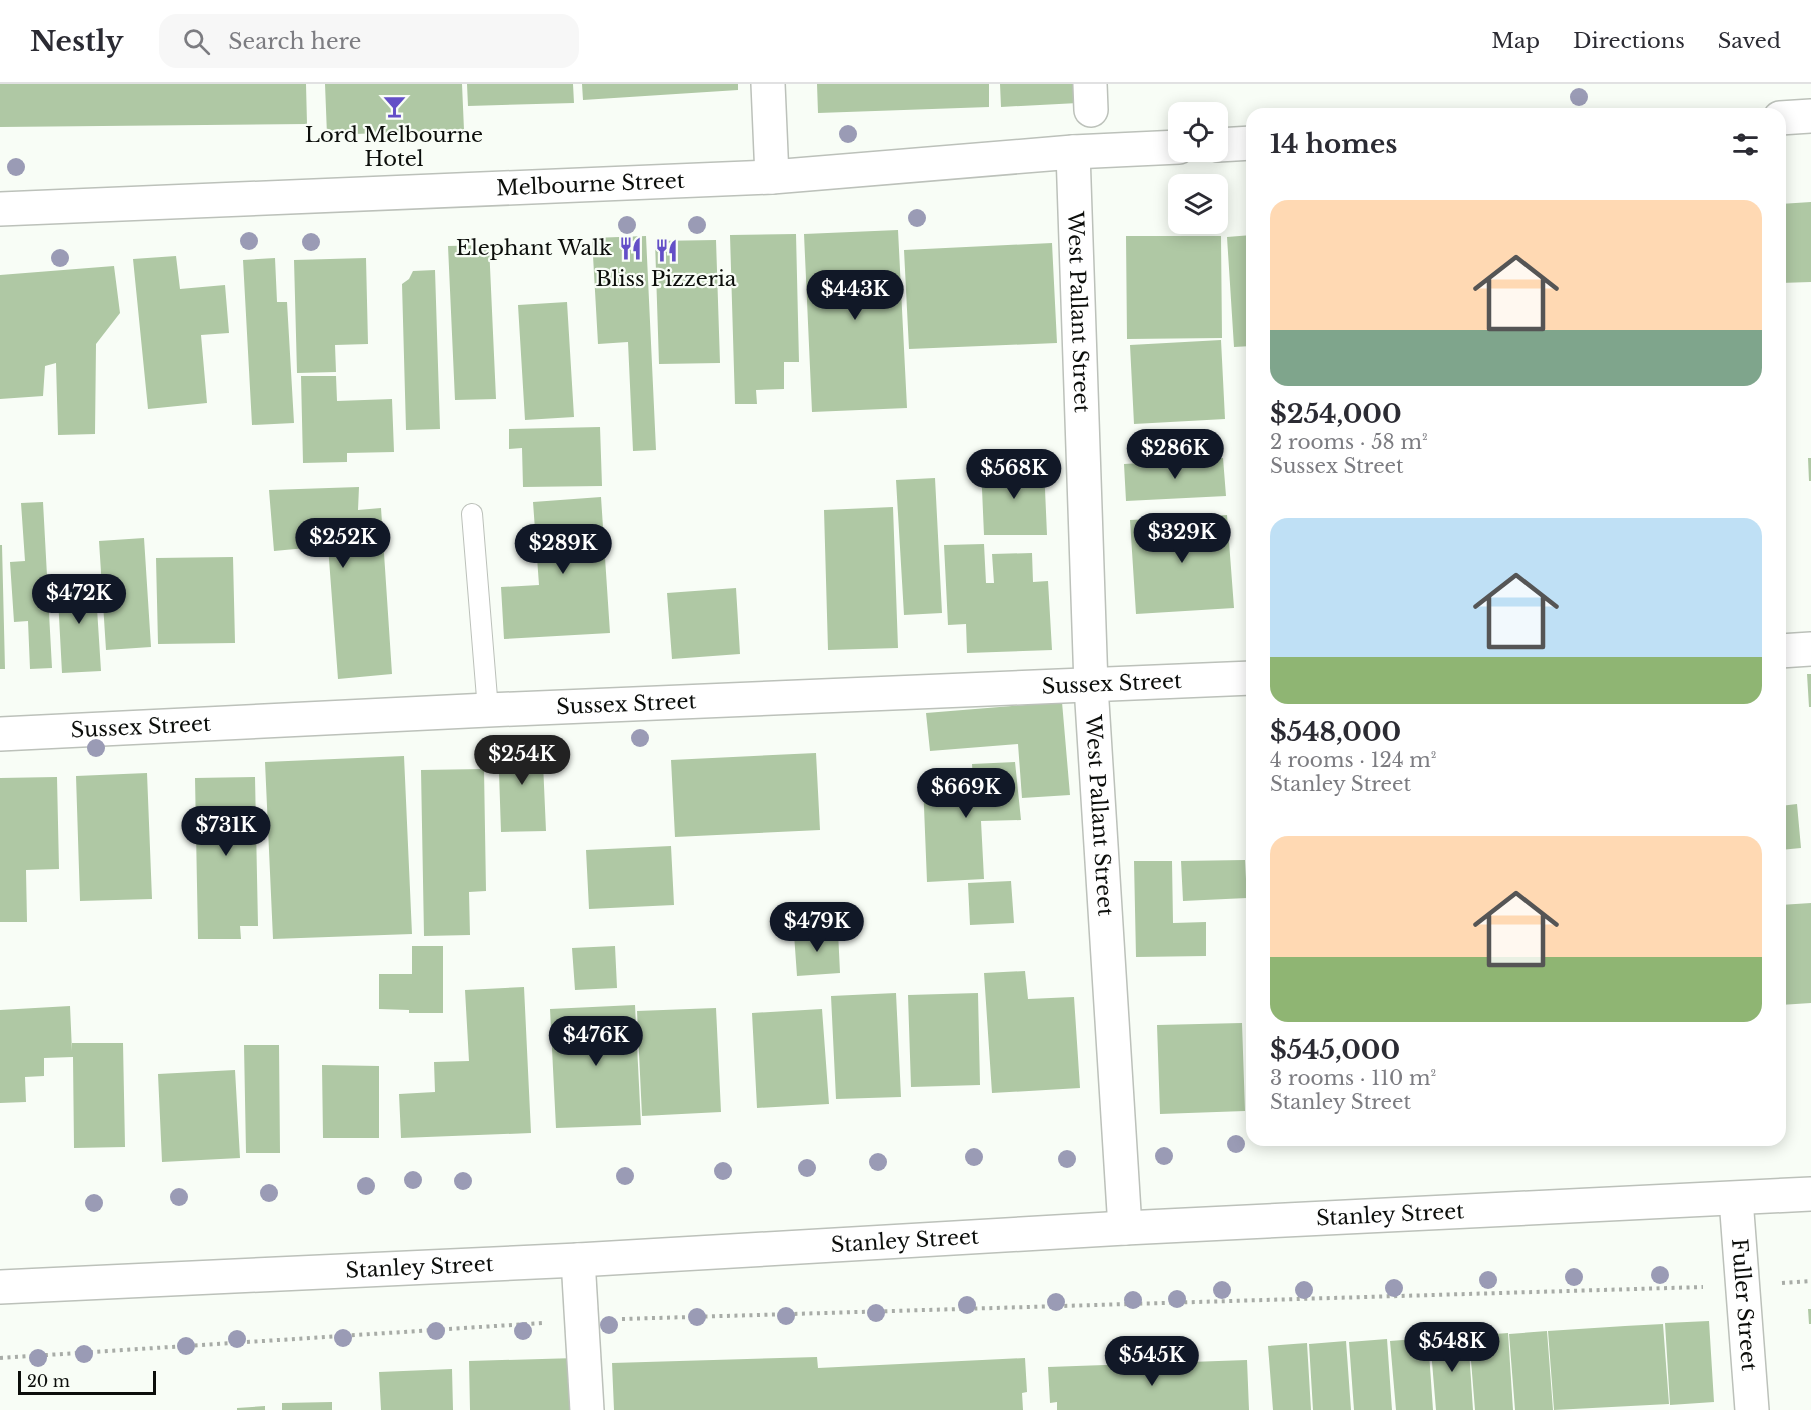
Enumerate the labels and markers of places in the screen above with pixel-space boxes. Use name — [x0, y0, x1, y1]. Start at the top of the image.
bar icon: Lord Melbourne Hotel — [381, 94, 407, 120]
place label: Lord Melbourne Hotel — [305, 122, 483, 172]
place label: Elephant Walk — [456, 235, 612, 261]
restaurant icon: Elephant Walk — [617, 235, 643, 261]
restaurant icon: Bliss Pizzeria — [653, 238, 679, 264]
place label: Bliss Pizzeria — [595, 266, 737, 292]
pin: $443K — [813, 270, 897, 321]
pin: $286K — [1133, 429, 1217, 480]
pin: $568K — [972, 449, 1056, 500]
pin: $329K — [1140, 513, 1224, 564]
pin: $252K — [301, 518, 385, 569]
pin: $289K — [521, 524, 605, 575]
pin: $472K — [37, 574, 121, 625]
pin: $254K — [480, 735, 564, 786]
pin: $669K — [924, 768, 1008, 819]
pin: $731K — [184, 806, 268, 857]
pin: $479K — [775, 902, 859, 953]
pin: $476K — [554, 1016, 638, 1067]
pin: $548K — [1410, 1322, 1494, 1373]
pin: $545K — [1110, 1336, 1194, 1387]

